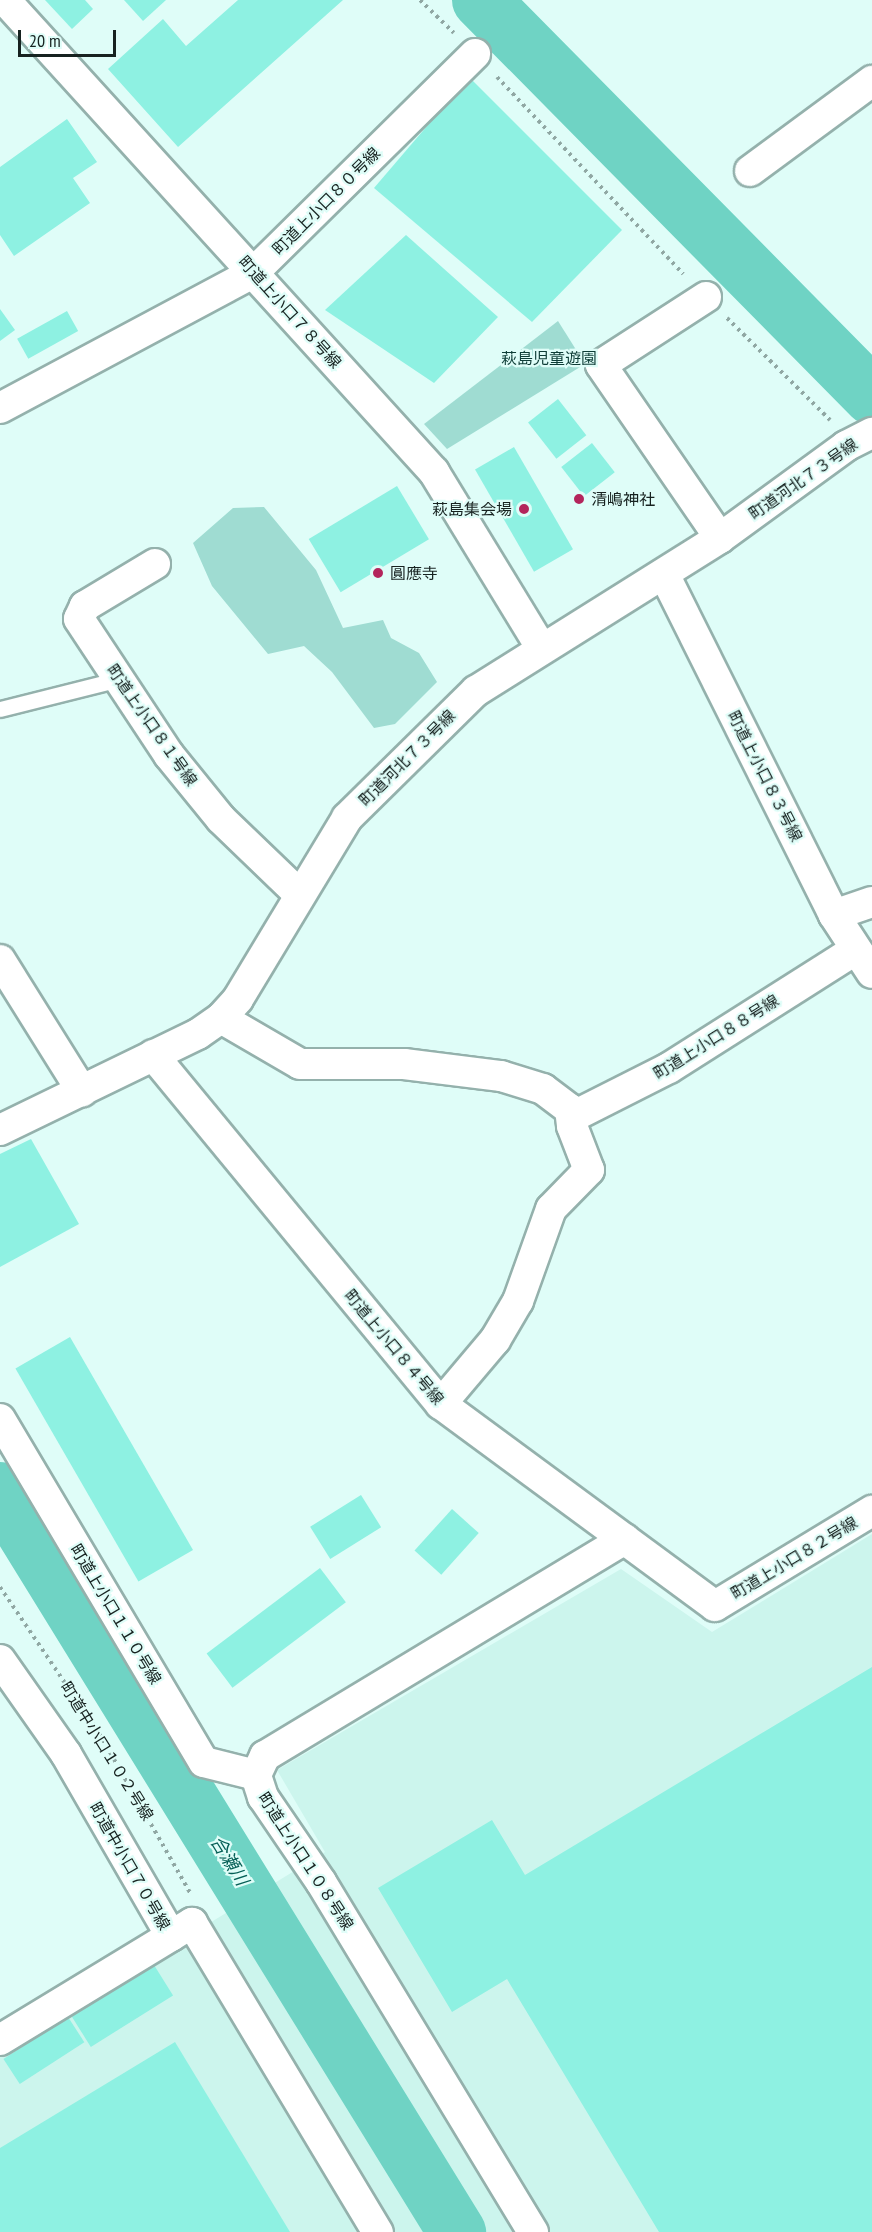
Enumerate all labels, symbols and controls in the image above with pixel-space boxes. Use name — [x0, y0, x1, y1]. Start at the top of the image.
scale bar — [21, 18, 118, 56]
text: 20 m — [29, 29, 61, 52]
street label: 町道上小口８０号線 — [268, 143, 384, 259]
street label: 町道上小口７８号線 — [235, 252, 345, 372]
park label: 萩島児童遊園 — [501, 348, 597, 368]
street label: 町道河北７３号線 — [745, 434, 861, 524]
place label: 清嶋神社 — [591, 489, 655, 509]
marker: 清嶋神社 — [572, 492, 586, 506]
place label: 萩島集会場 — [432, 499, 512, 519]
marker: 萩島集会場 — [517, 502, 531, 516]
place label: 圓應寺 — [390, 563, 438, 583]
marker: 圓應寺 — [371, 566, 385, 580]
street label: 町道上小口８１号線 — [103, 661, 201, 789]
street label: 町道河北７３号線 — [355, 706, 459, 810]
street label: 町道上小口８３号線 — [724, 707, 806, 845]
street label: 町道上小口８８号線 — [650, 991, 782, 1083]
street label: 町道上小口８４号線 — [340, 1286, 448, 1408]
street label: 町道上小口８２号線 — [727, 1513, 861, 1603]
street label: 町道上小口１１０号線 — [67, 1540, 165, 1688]
street label: 町道中小口１０２号線 — [56, 1678, 158, 1824]
street label: 町道上小口１０８号線 — [254, 1789, 358, 1933]
street label: 町道中小口７０号線 — [86, 1799, 174, 1933]
water label: 合瀬川 — [206, 1832, 252, 1890]

